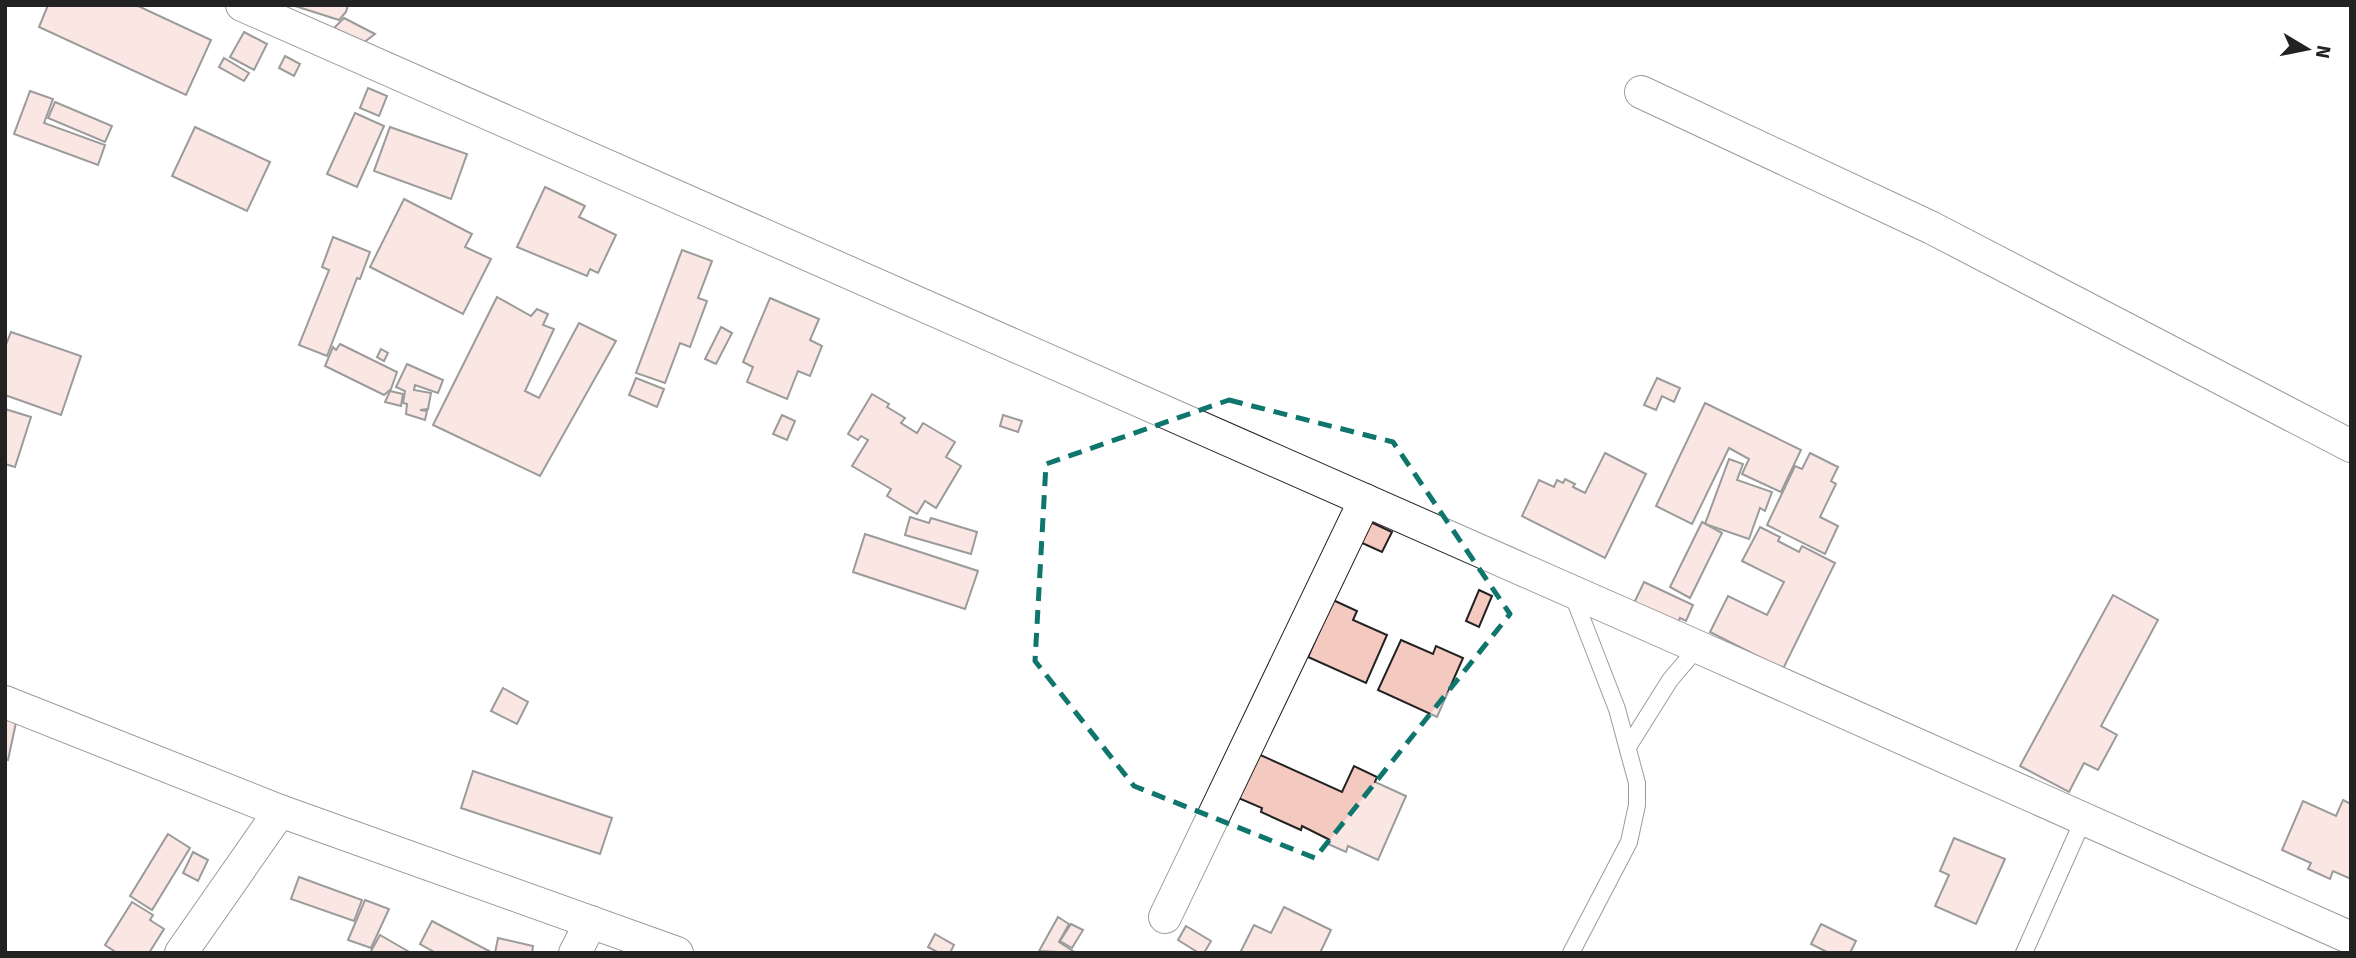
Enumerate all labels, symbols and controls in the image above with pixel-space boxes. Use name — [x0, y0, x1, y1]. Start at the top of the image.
north arrow — [2272, 14, 2342, 84]
text: N — [2310, 43, 2336, 60]

